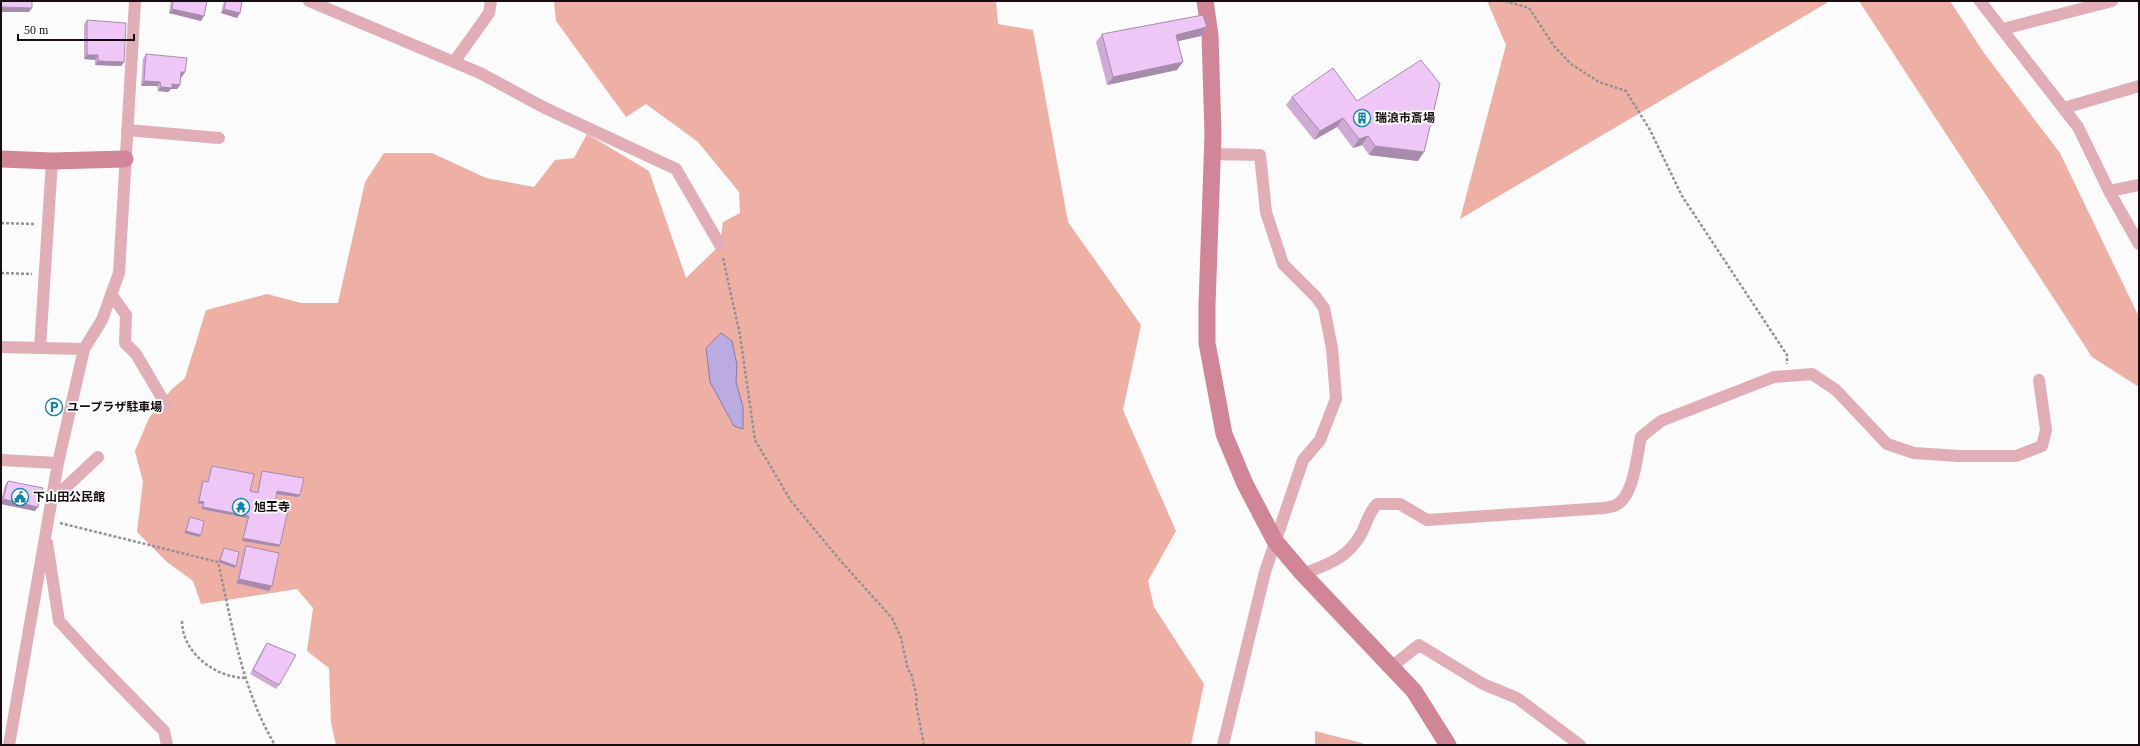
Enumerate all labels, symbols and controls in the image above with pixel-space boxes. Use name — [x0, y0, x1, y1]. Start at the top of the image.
scale bar — [18, 16, 134, 42]
text: 50 m — [24, 23, 49, 37]
building icon: 瑞浪市斎場 — [1352, 108, 1372, 128]
place label: 瑞浪市斎場 — [1375, 111, 1435, 125]
parking icon: ユープラザ駐車場 — [44, 397, 64, 417]
place label: ユープラザ駐車場 — [67, 400, 162, 414]
public building icon: 下山田公民館 — [10, 487, 30, 507]
place label: 下山田公民館 — [33, 490, 105, 504]
temple icon: 旭王寺 — [231, 497, 251, 517]
place label: 旭王寺 — [254, 500, 290, 514]

